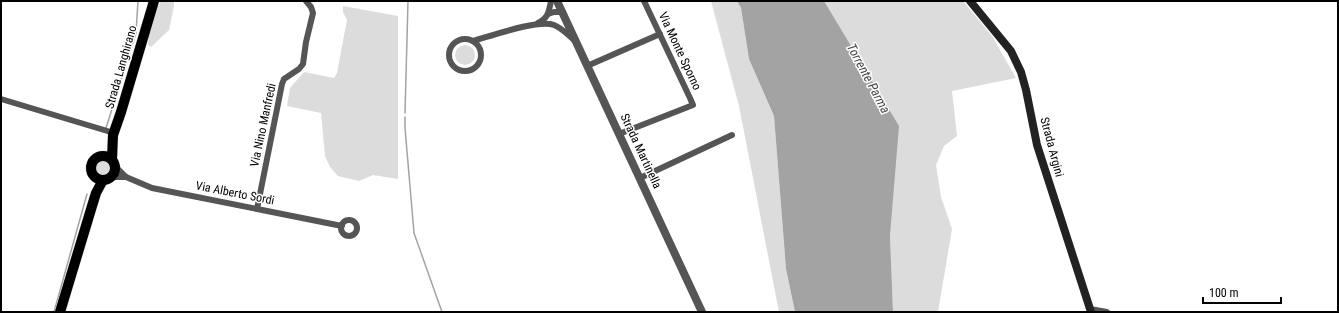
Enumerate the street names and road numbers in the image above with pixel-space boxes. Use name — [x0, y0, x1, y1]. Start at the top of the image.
street label: Via Monte Sporno — [656, 10, 704, 92]
street label: Strada Langhirano — [102, 24, 140, 110]
street label: Via Nino Manfredi — [247, 82, 279, 168]
street label: Strada Martinella — [618, 111, 665, 191]
street label: Strada Argini — [1037, 116, 1067, 178]
street label: Via Alberto Sordi — [194, 179, 276, 207]

